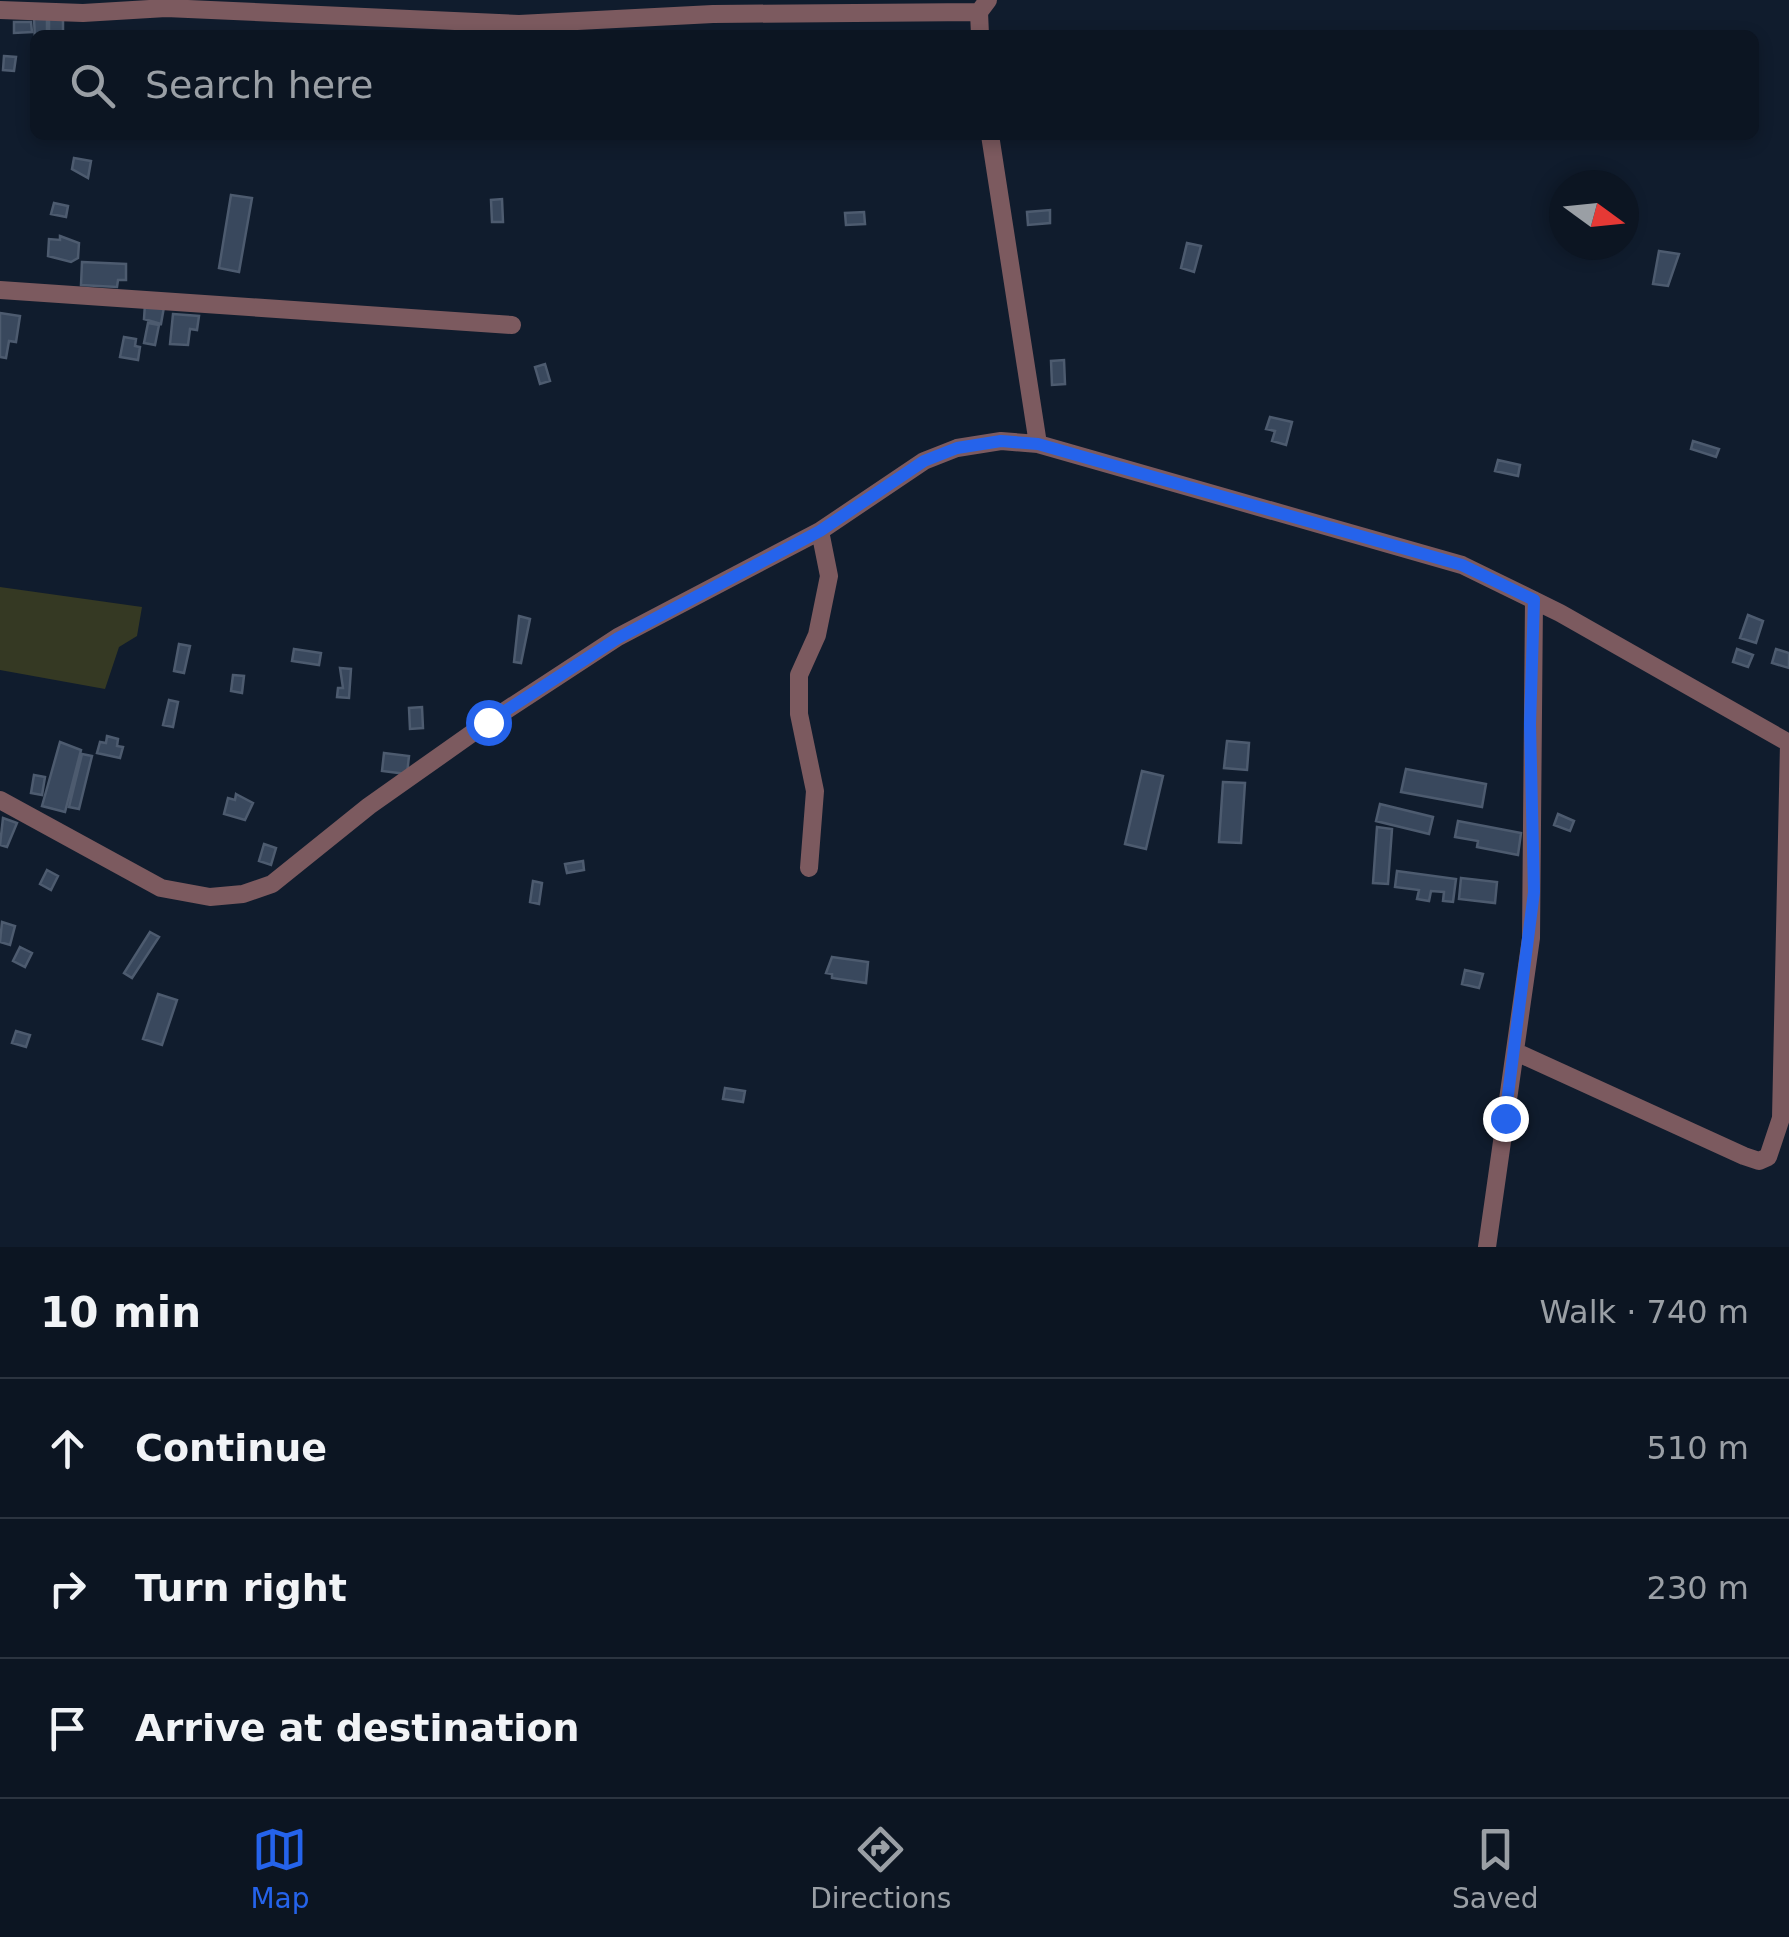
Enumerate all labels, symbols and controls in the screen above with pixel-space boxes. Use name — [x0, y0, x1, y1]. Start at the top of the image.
search box — [30, 30, 1759, 140]
icon: search — [65, 58, 120, 113]
text: Search here — [145, 63, 373, 107]
north arrow — [1549, 170, 1639, 260]
route start — [466, 700, 512, 746]
route end — [1483, 1096, 1529, 1142]
text: 10 min — [40, 1288, 201, 1337]
text: Walk · 740 m — [1539, 1293, 1749, 1331]
icon: ahead — [40, 1421, 95, 1476]
text: Continue — [135, 1426, 327, 1470]
text: 510 m — [1647, 1429, 1749, 1467]
icon: right — [40, 1561, 95, 1616]
text: Turn right — [135, 1566, 347, 1610]
text: 230 m — [1647, 1569, 1749, 1607]
icon: arrive — [40, 1701, 95, 1756]
text: Arrive at destination — [135, 1706, 580, 1750]
tab: Map — [250, 1822, 309, 1915]
tab: Directions — [810, 1822, 951, 1915]
tab: Saved — [1452, 1822, 1539, 1915]

